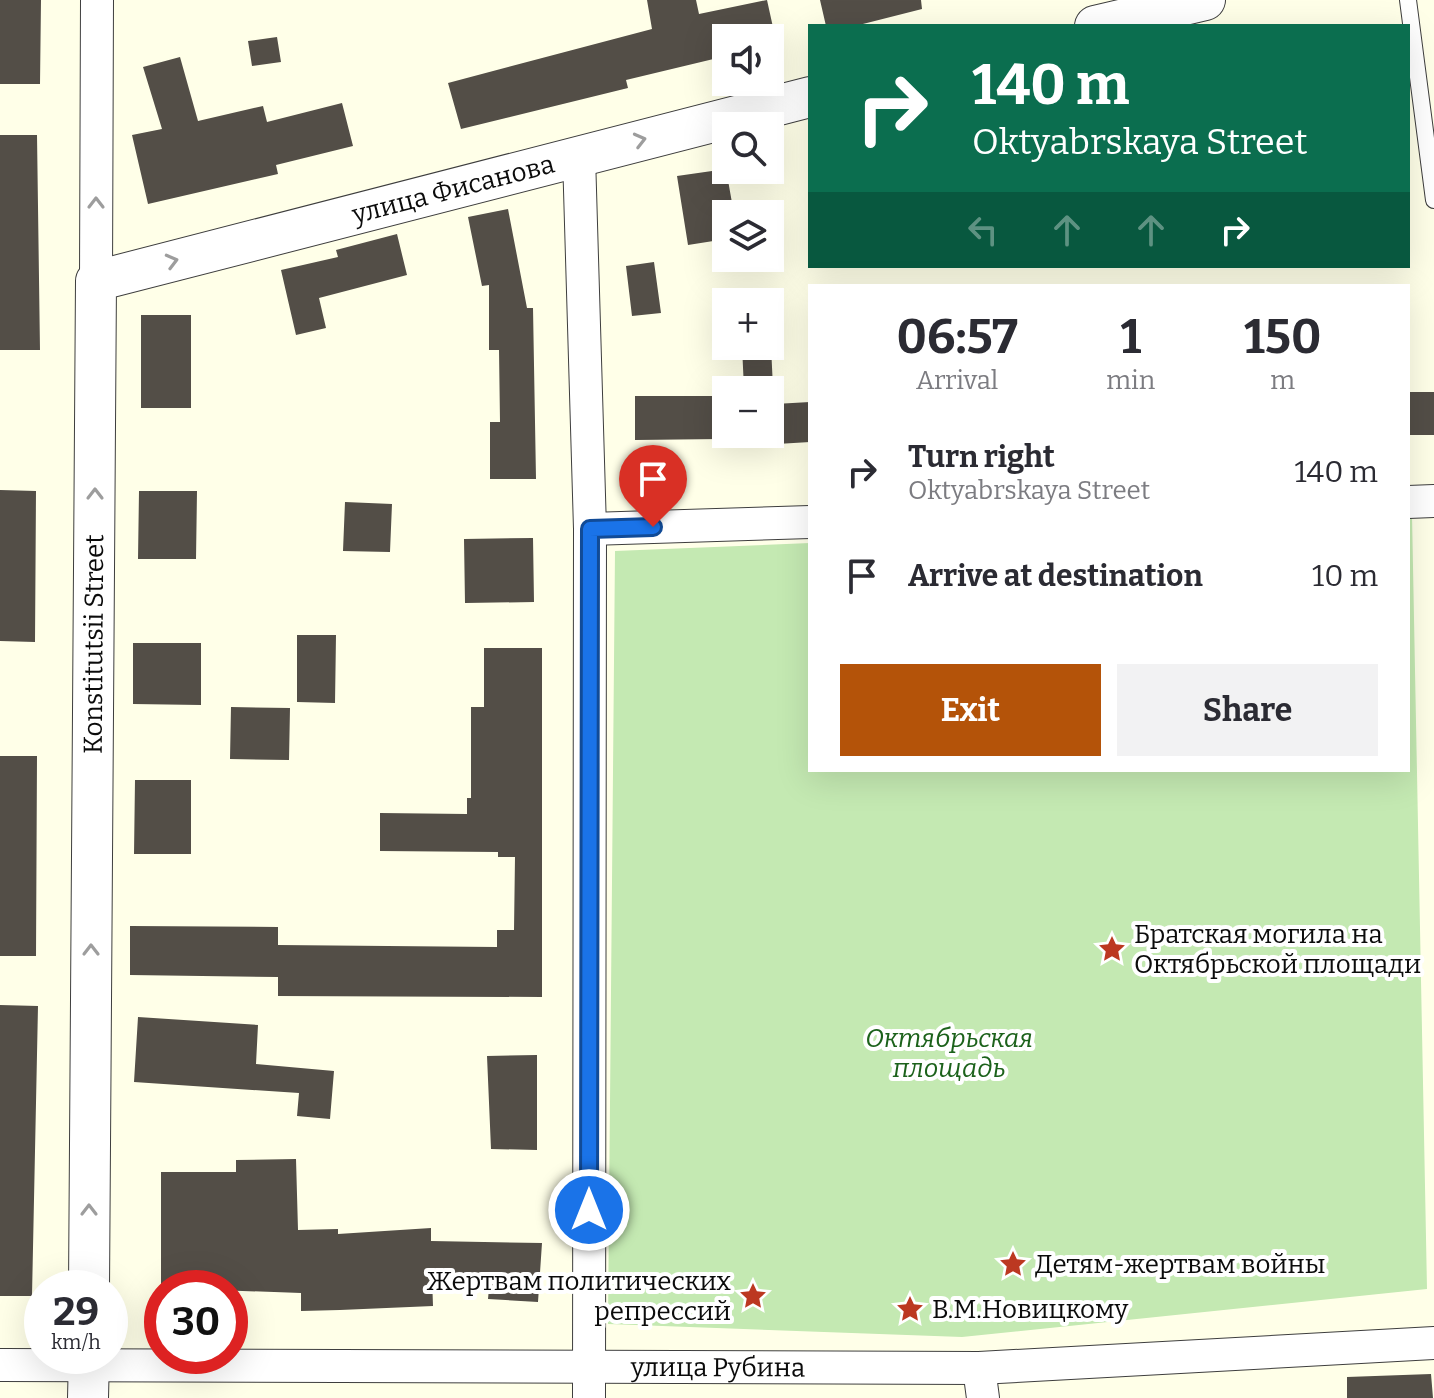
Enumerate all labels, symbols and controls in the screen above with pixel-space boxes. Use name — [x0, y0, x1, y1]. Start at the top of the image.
map controls — [712, 24, 784, 448]
button: sound — [712, 24, 784, 96]
text: 140 m — [972, 52, 1129, 119]
icon: right — [840, 56, 944, 160]
button: search — [712, 112, 784, 184]
text: Oktyabrskaya Street — [972, 120, 1307, 164]
one-way arrow — [633, 133, 647, 150]
street label: улица Фисанова — [348, 148, 558, 231]
one-way arrow — [87, 196, 105, 209]
button: layers — [712, 200, 784, 272]
icon: left — [961, 208, 1005, 252]
icon: ahead — [1045, 208, 1089, 252]
icon: ahead — [1129, 208, 1173, 252]
icon: right — [1213, 208, 1257, 252]
one-way arrow — [164, 254, 178, 271]
button: + — [712, 288, 784, 360]
text: 06:57 — [897, 308, 1018, 366]
text: 1 — [1120, 308, 1141, 366]
text: 150 — [1244, 308, 1321, 366]
text: Arrival — [916, 365, 998, 396]
text: min — [1106, 365, 1155, 396]
text: m — [1270, 365, 1295, 396]
button: − — [712, 376, 784, 448]
text: Turn right — [908, 439, 1055, 475]
pin — [619, 445, 687, 527]
icon: right — [840, 450, 884, 494]
text: 140 m — [1294, 454, 1378, 490]
icon: arrive — [631, 457, 675, 501]
text: Oktyabrskaya Street — [908, 475, 1150, 506]
one-way arrow — [86, 487, 103, 500]
street label: Konstitutsii Street — [78, 534, 110, 754]
icon: arrive — [840, 554, 884, 598]
text: Arrive at destination — [908, 558, 1203, 594]
text: 10 m — [1312, 558, 1378, 594]
button: Exit — [840, 664, 1101, 756]
button: Share — [1117, 664, 1378, 756]
place label: Братская могила на Октябрьской площади — [1134, 919, 1421, 980]
place icon: Братская могила на Октябрьской площади — [1097, 934, 1127, 964]
one-way arrow — [82, 943, 100, 956]
park label: Октябрьская площадь — [865, 1023, 1033, 1084]
position arrow — [547, 1168, 631, 1252]
one-way arrow — [80, 1203, 98, 1216]
place icon: Детям-жертвам войны — [998, 1249, 1028, 1279]
place label: Детям-жертвам войны — [1035, 1249, 1325, 1280]
place label: Жертвам политических репрессий — [426, 1266, 731, 1327]
speed limit sign: 30 — [144, 1270, 248, 1374]
place icon: Жертвам политических репрессий — [738, 1281, 768, 1311]
text: 29 — [53, 1288, 99, 1336]
place icon: В.М.Новицкому — [895, 1294, 925, 1324]
place label: В.М.Новицкому — [932, 1294, 1128, 1325]
text: km/h — [51, 1330, 101, 1354]
street label: улица Рубина — [630, 1352, 805, 1383]

